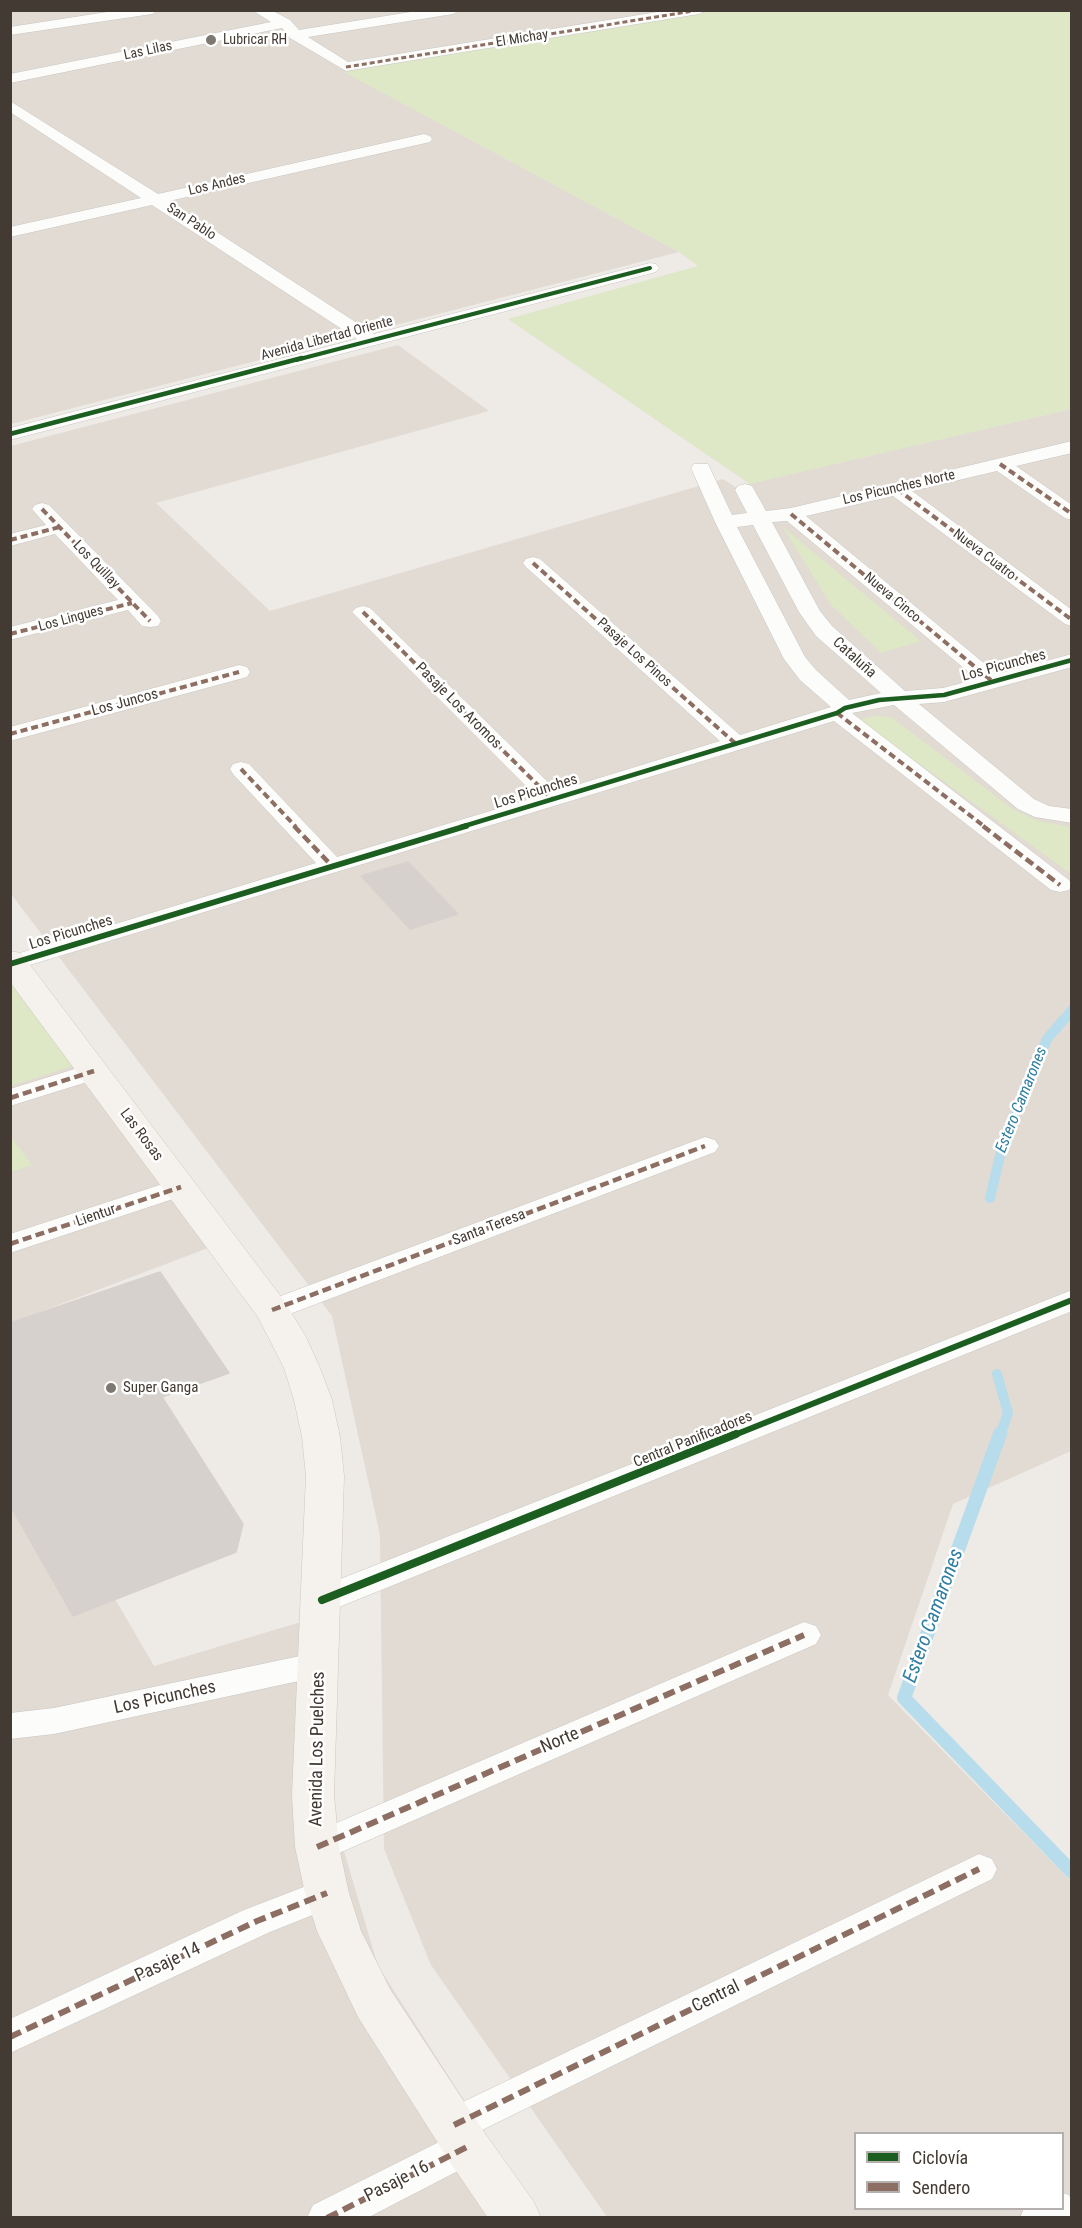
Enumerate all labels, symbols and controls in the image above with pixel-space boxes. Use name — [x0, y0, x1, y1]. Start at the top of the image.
street label: El Michay — [495, 27, 549, 51]
place label: Lubricar RH — [223, 32, 287, 48]
marker: Lubricar RH — [204, 33, 218, 47]
street label: Las Lilas — [122, 38, 174, 64]
street label: Los Andes — [187, 170, 247, 200]
street label: San Pablo — [163, 200, 219, 244]
street label: Avenida Libertad Oriente — [259, 313, 395, 365]
street label: Los Picunches Norte — [841, 467, 957, 509]
street label: Nueva Cuatro — [949, 526, 1019, 584]
street label: Los Quillay — [69, 537, 123, 593]
street label: Nueva Cinco — [860, 569, 924, 627]
street label: Los Lingues — [37, 602, 105, 636]
street label: Pasaje Los Pinos — [593, 615, 675, 691]
street label: Cataluña — [828, 634, 880, 682]
street label: Los Picunches — [960, 646, 1048, 686]
street label: Pasaje Los Aromos — [411, 659, 505, 753]
street label: Los Juncos — [90, 686, 160, 720]
street label: Los Picunches — [492, 771, 580, 813]
street label: Los Picunches — [27, 912, 115, 954]
water label: Estero Camarones — [992, 1044, 1052, 1156]
street label: Las Rosas — [115, 1105, 167, 1165]
street label: Lientur — [74, 1201, 118, 1231]
street label: Santa Teresa — [450, 1206, 528, 1250]
place label: Super Ganga — [123, 1379, 198, 1397]
marker: Super Ganga — [104, 1381, 118, 1395]
street label: Central Panificadores — [631, 1408, 755, 1472]
water label: Estero Camarones — [899, 1546, 969, 1686]
street label: Avenida Los Puelches — [306, 1671, 330, 1827]
street label: Los Picunches — [112, 1677, 218, 1719]
street label: Norte — [537, 1723, 583, 1759]
street label: Pasaje 14 — [132, 1938, 204, 1988]
street label: Central — [689, 1976, 743, 2018]
legend — [854, 2132, 1064, 2210]
text: Ciclovía — [912, 2147, 968, 2168]
street label: Pasaje 16 — [361, 2157, 433, 2207]
text: Sendero — [912, 2177, 970, 2198]

